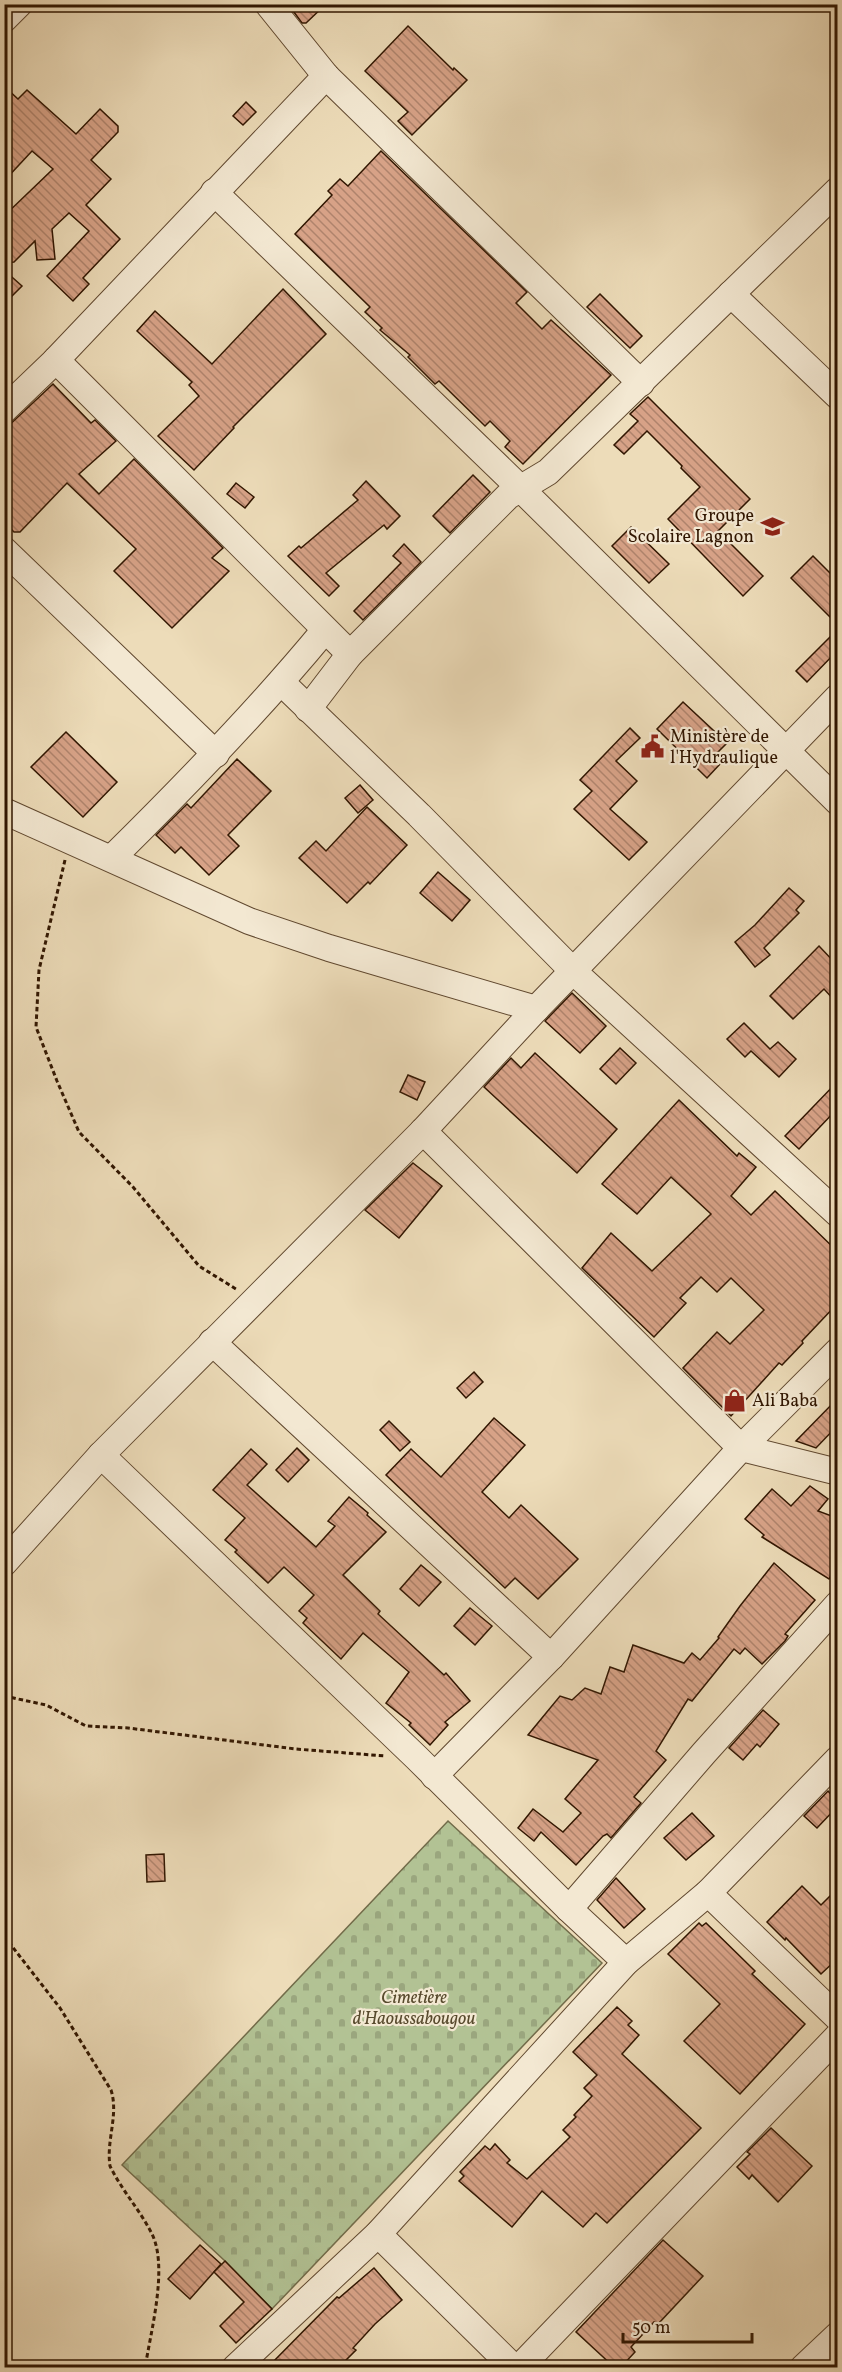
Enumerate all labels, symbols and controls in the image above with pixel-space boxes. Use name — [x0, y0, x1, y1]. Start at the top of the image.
place label: Groupe Scolaire Lagnon — [628, 504, 754, 550]
school or university icon: Groupe Scolaire Lagnon — [759, 513, 785, 539]
place label: Ministère de l'Hydraulique — [670, 725, 778, 771]
public building icon: Ministère de l'Hydraulique — [639, 734, 665, 760]
shop icon: Ali Baba — [721, 1388, 747, 1414]
place label: Ali Baba — [752, 1389, 818, 1414]
park label: Cimetière d'Haoussabougou — [353, 1986, 475, 2032]
scale bar — [623, 2306, 752, 2344]
text: 50 m — [632, 2316, 671, 2341]

